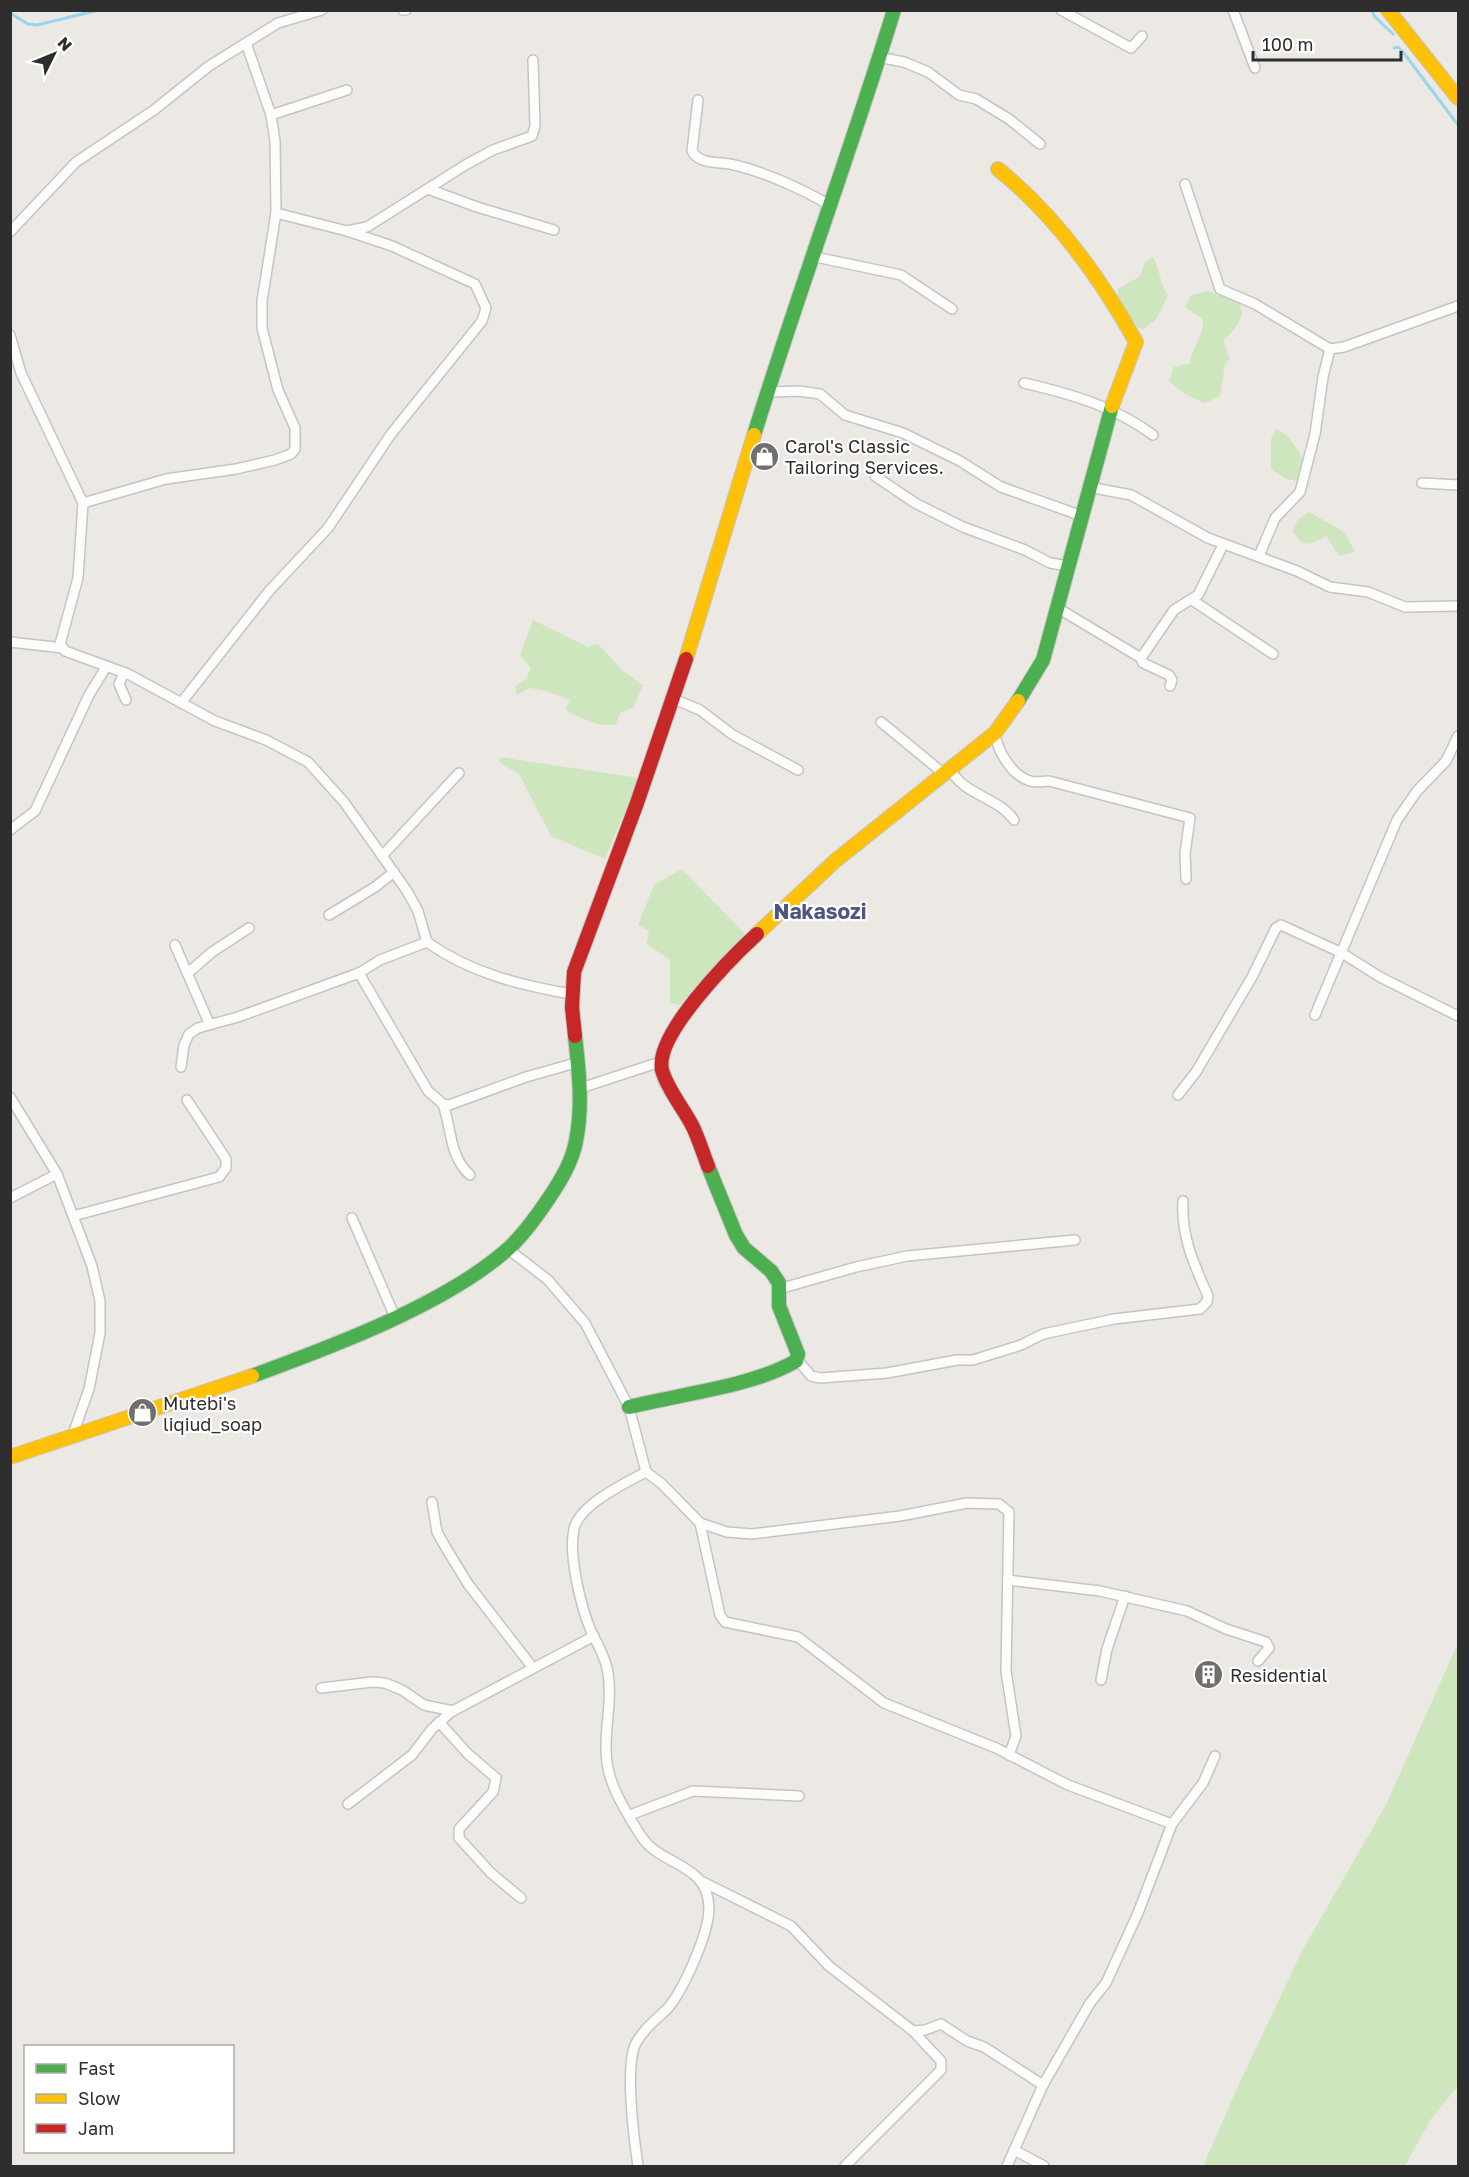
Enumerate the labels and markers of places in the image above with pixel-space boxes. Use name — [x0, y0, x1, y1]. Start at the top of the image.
place label: Carol's Classic Tailoring Services. — [785, 435, 944, 478]
shop icon: Carol's Classic Tailoring Services. — [748, 440, 780, 472]
place label: Mutebi's liqiud_soap — [163, 1392, 262, 1435]
shop icon: Mutebi's liqiud_soap — [126, 1397, 158, 1429]
building icon: Residential — [1193, 1659, 1225, 1691]
place label: Residential — [1230, 1664, 1327, 1686]

